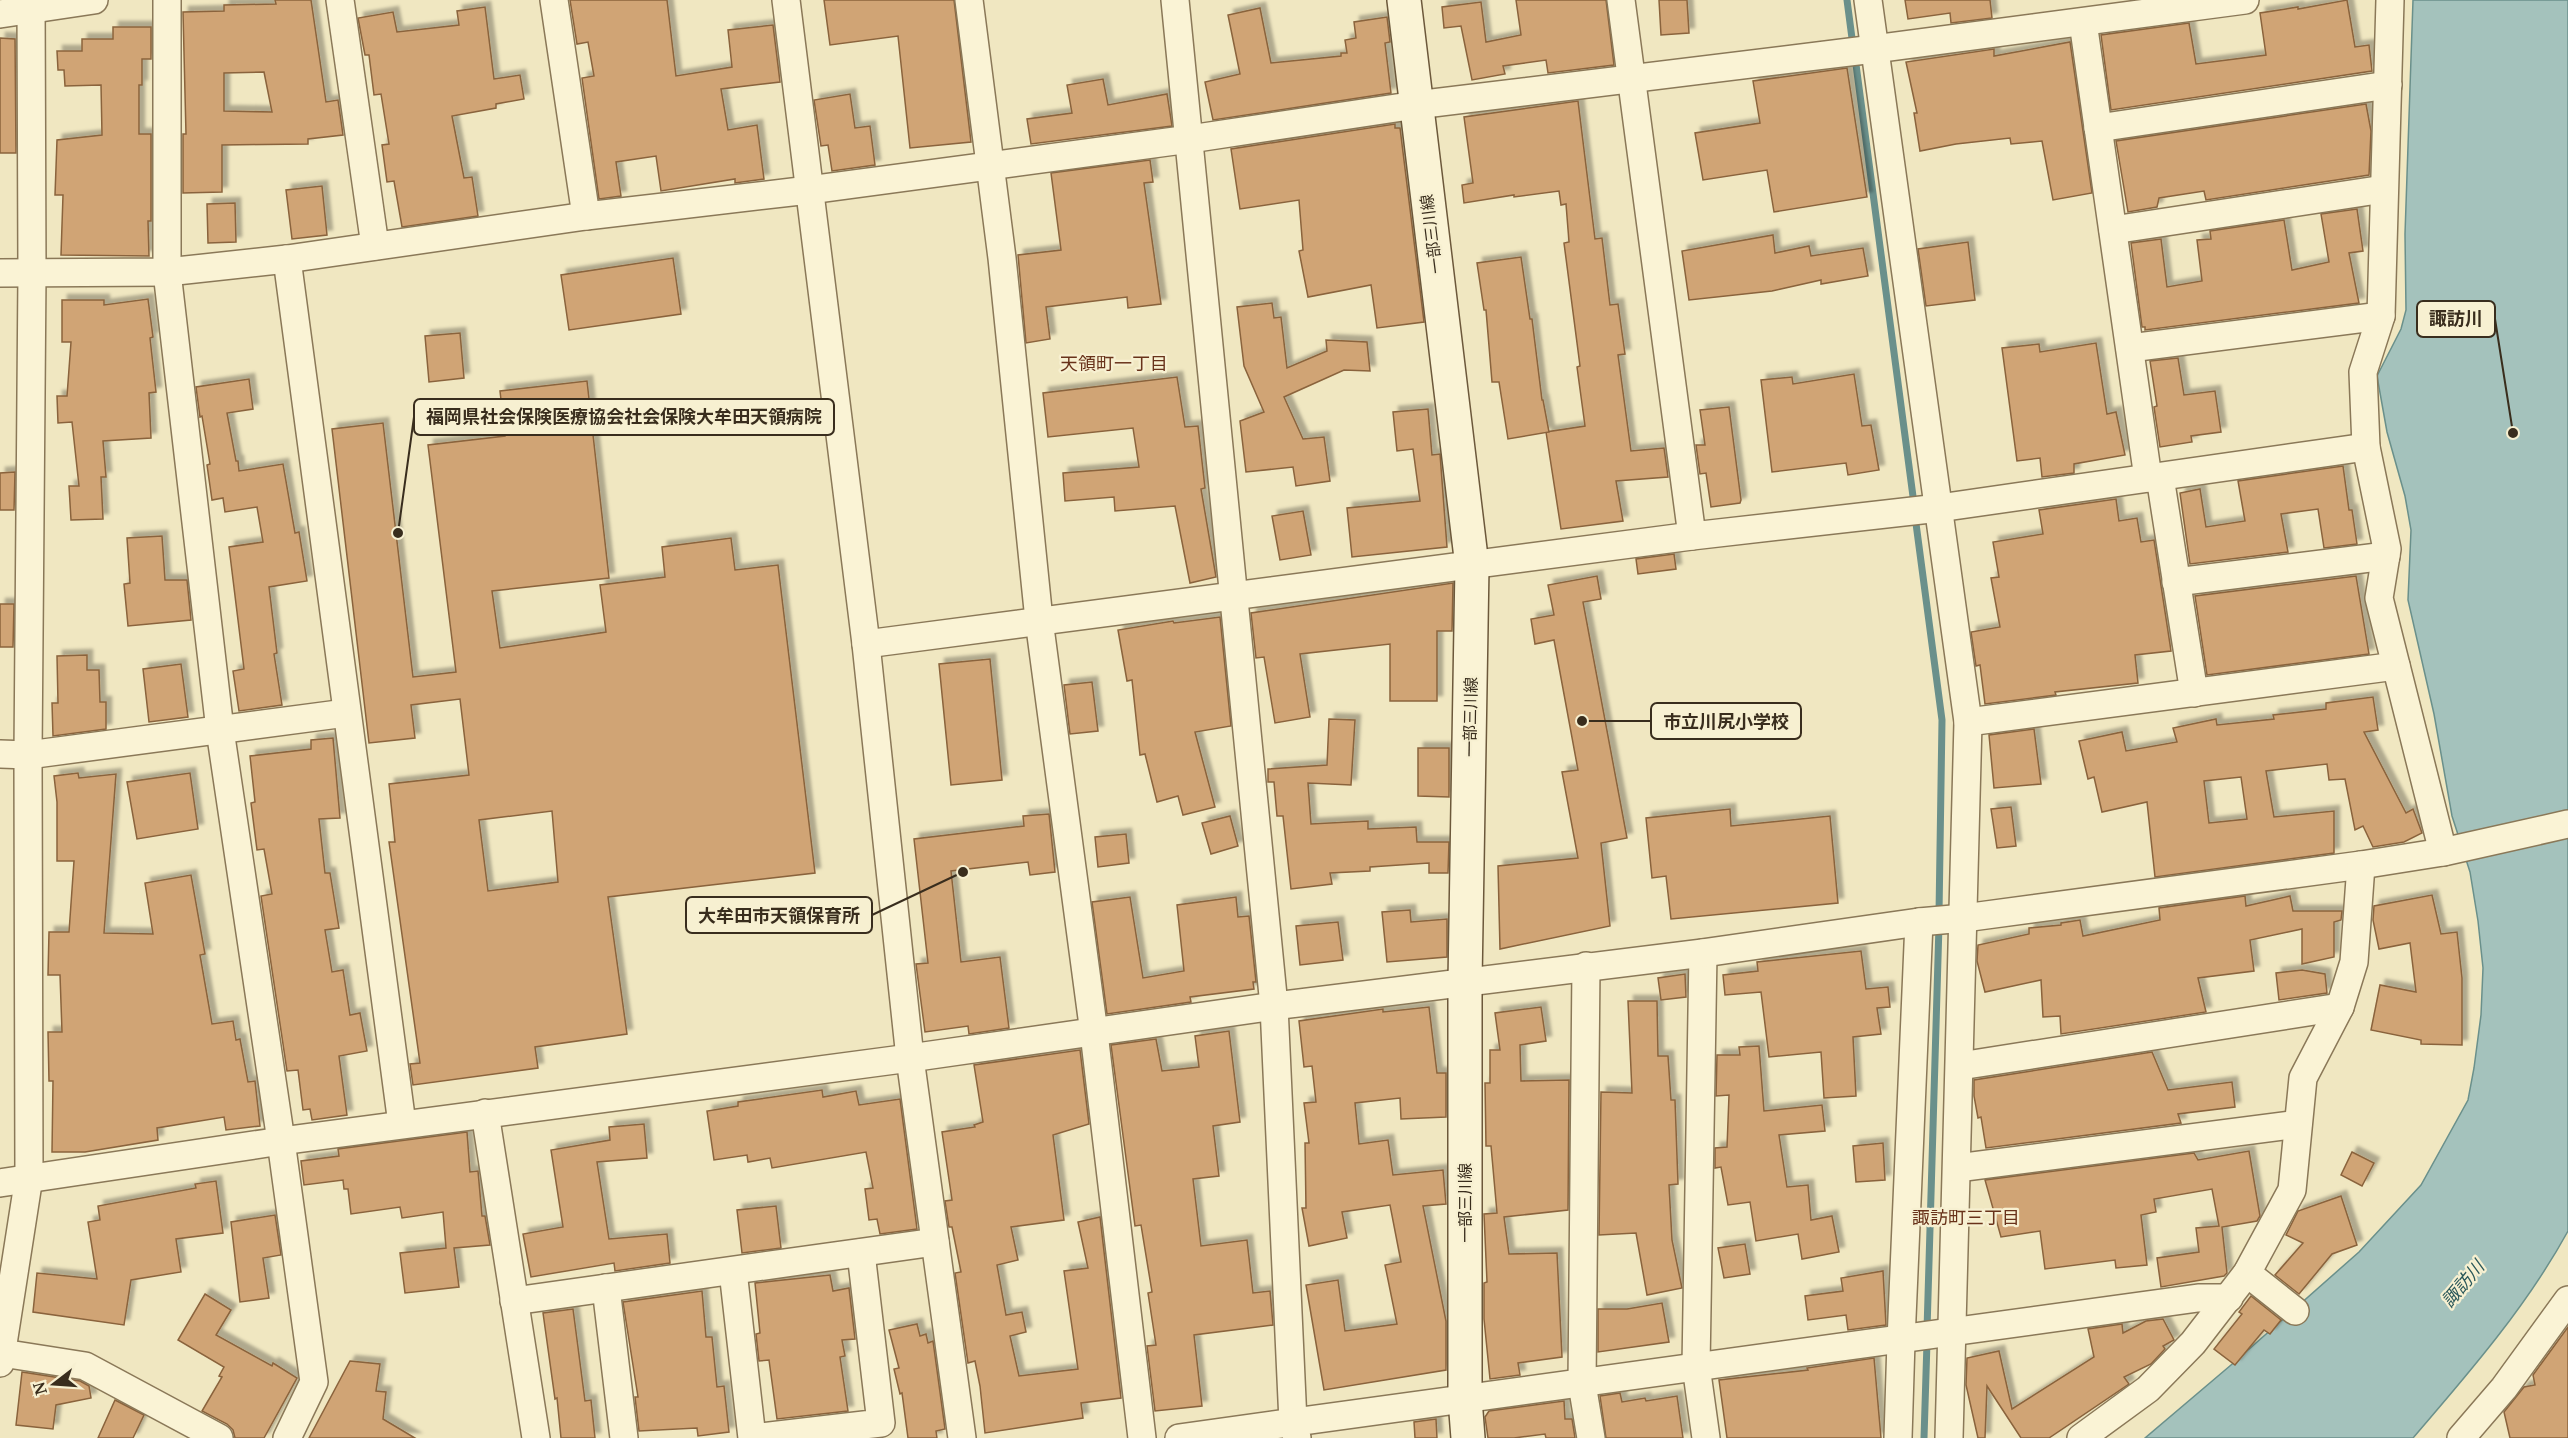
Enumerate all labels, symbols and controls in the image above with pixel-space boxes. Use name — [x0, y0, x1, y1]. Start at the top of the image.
street label: 一部三川線 — [1415, 193, 1447, 275]
callout: 諏訪川 — [2417, 301, 2495, 337]
text: 諏訪川 — [2429, 306, 2483, 330]
district label: 天領町一丁目 — [1060, 351, 1168, 375]
callout: 福岡県社会保険医療協会社会保険大牟田天領病院 — [414, 399, 834, 435]
text: 福岡県社会保険医療協会社会保険大牟田天領病院 — [426, 404, 822, 428]
street label: 一部三川線 — [1458, 677, 1482, 757]
callout: 市立川尻小学校 — [1651, 703, 1801, 739]
text: 市立川尻小学校 — [1663, 709, 1789, 733]
callout: 大牟田市天領保育所 — [686, 897, 872, 933]
text: 大牟田市天領保育所 — [698, 903, 860, 927]
street label: 一部三川線 — [1454, 1163, 1476, 1243]
district label: 諏訪町三丁目 — [1912, 1205, 2020, 1229]
water label: 諏訪川 — [2436, 1253, 2490, 1312]
north arrow — [24, 1354, 84, 1414]
text: N — [27, 1379, 52, 1398]

